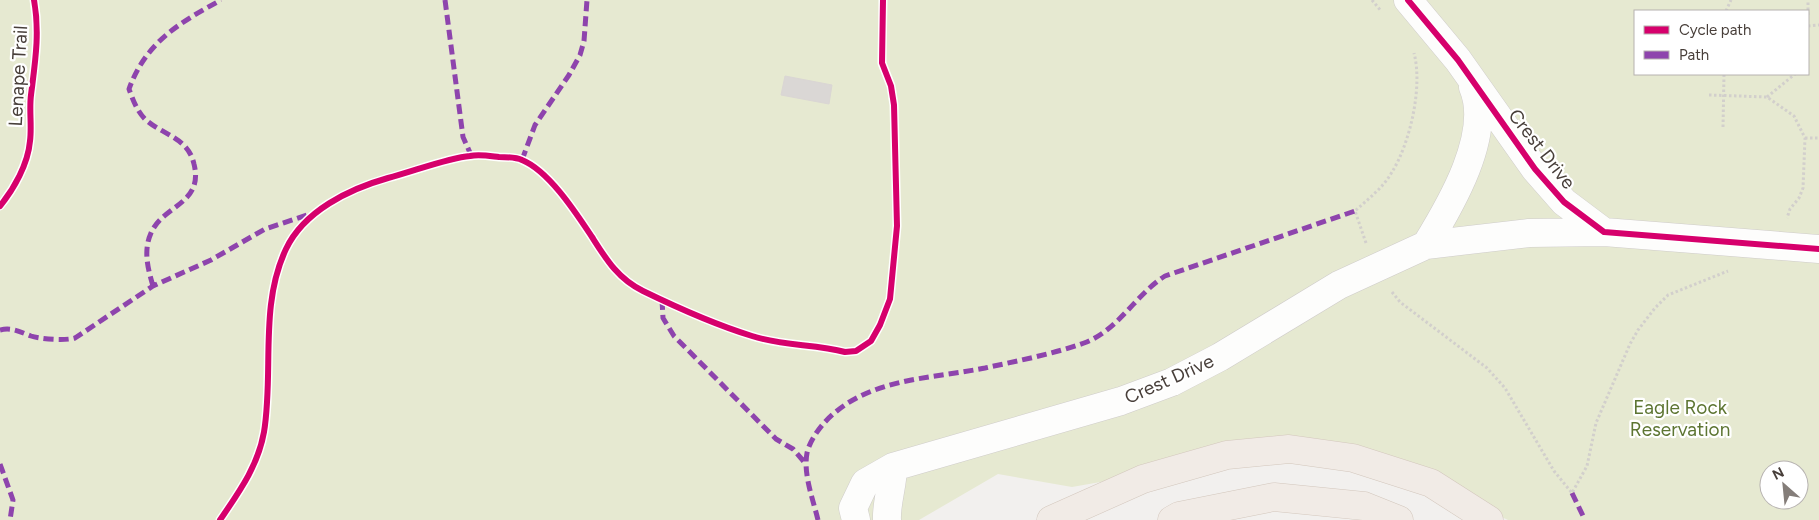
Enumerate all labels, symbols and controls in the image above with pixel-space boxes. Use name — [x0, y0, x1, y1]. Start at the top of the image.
legend — [1634, 10, 1809, 75]
text: Cycle path — [1679, 21, 1751, 39]
street label: Lenape Trail — [4, 25, 32, 127]
text: Path — [1679, 46, 1709, 64]
street label: Crest Drive — [1504, 104, 1580, 194]
street label: Crest Drive — [1121, 349, 1217, 409]
park label: Eagle Rock Reservation — [1630, 396, 1730, 441]
north arrow — [1759, 460, 1809, 510]
text: N — [1770, 464, 1787, 484]

